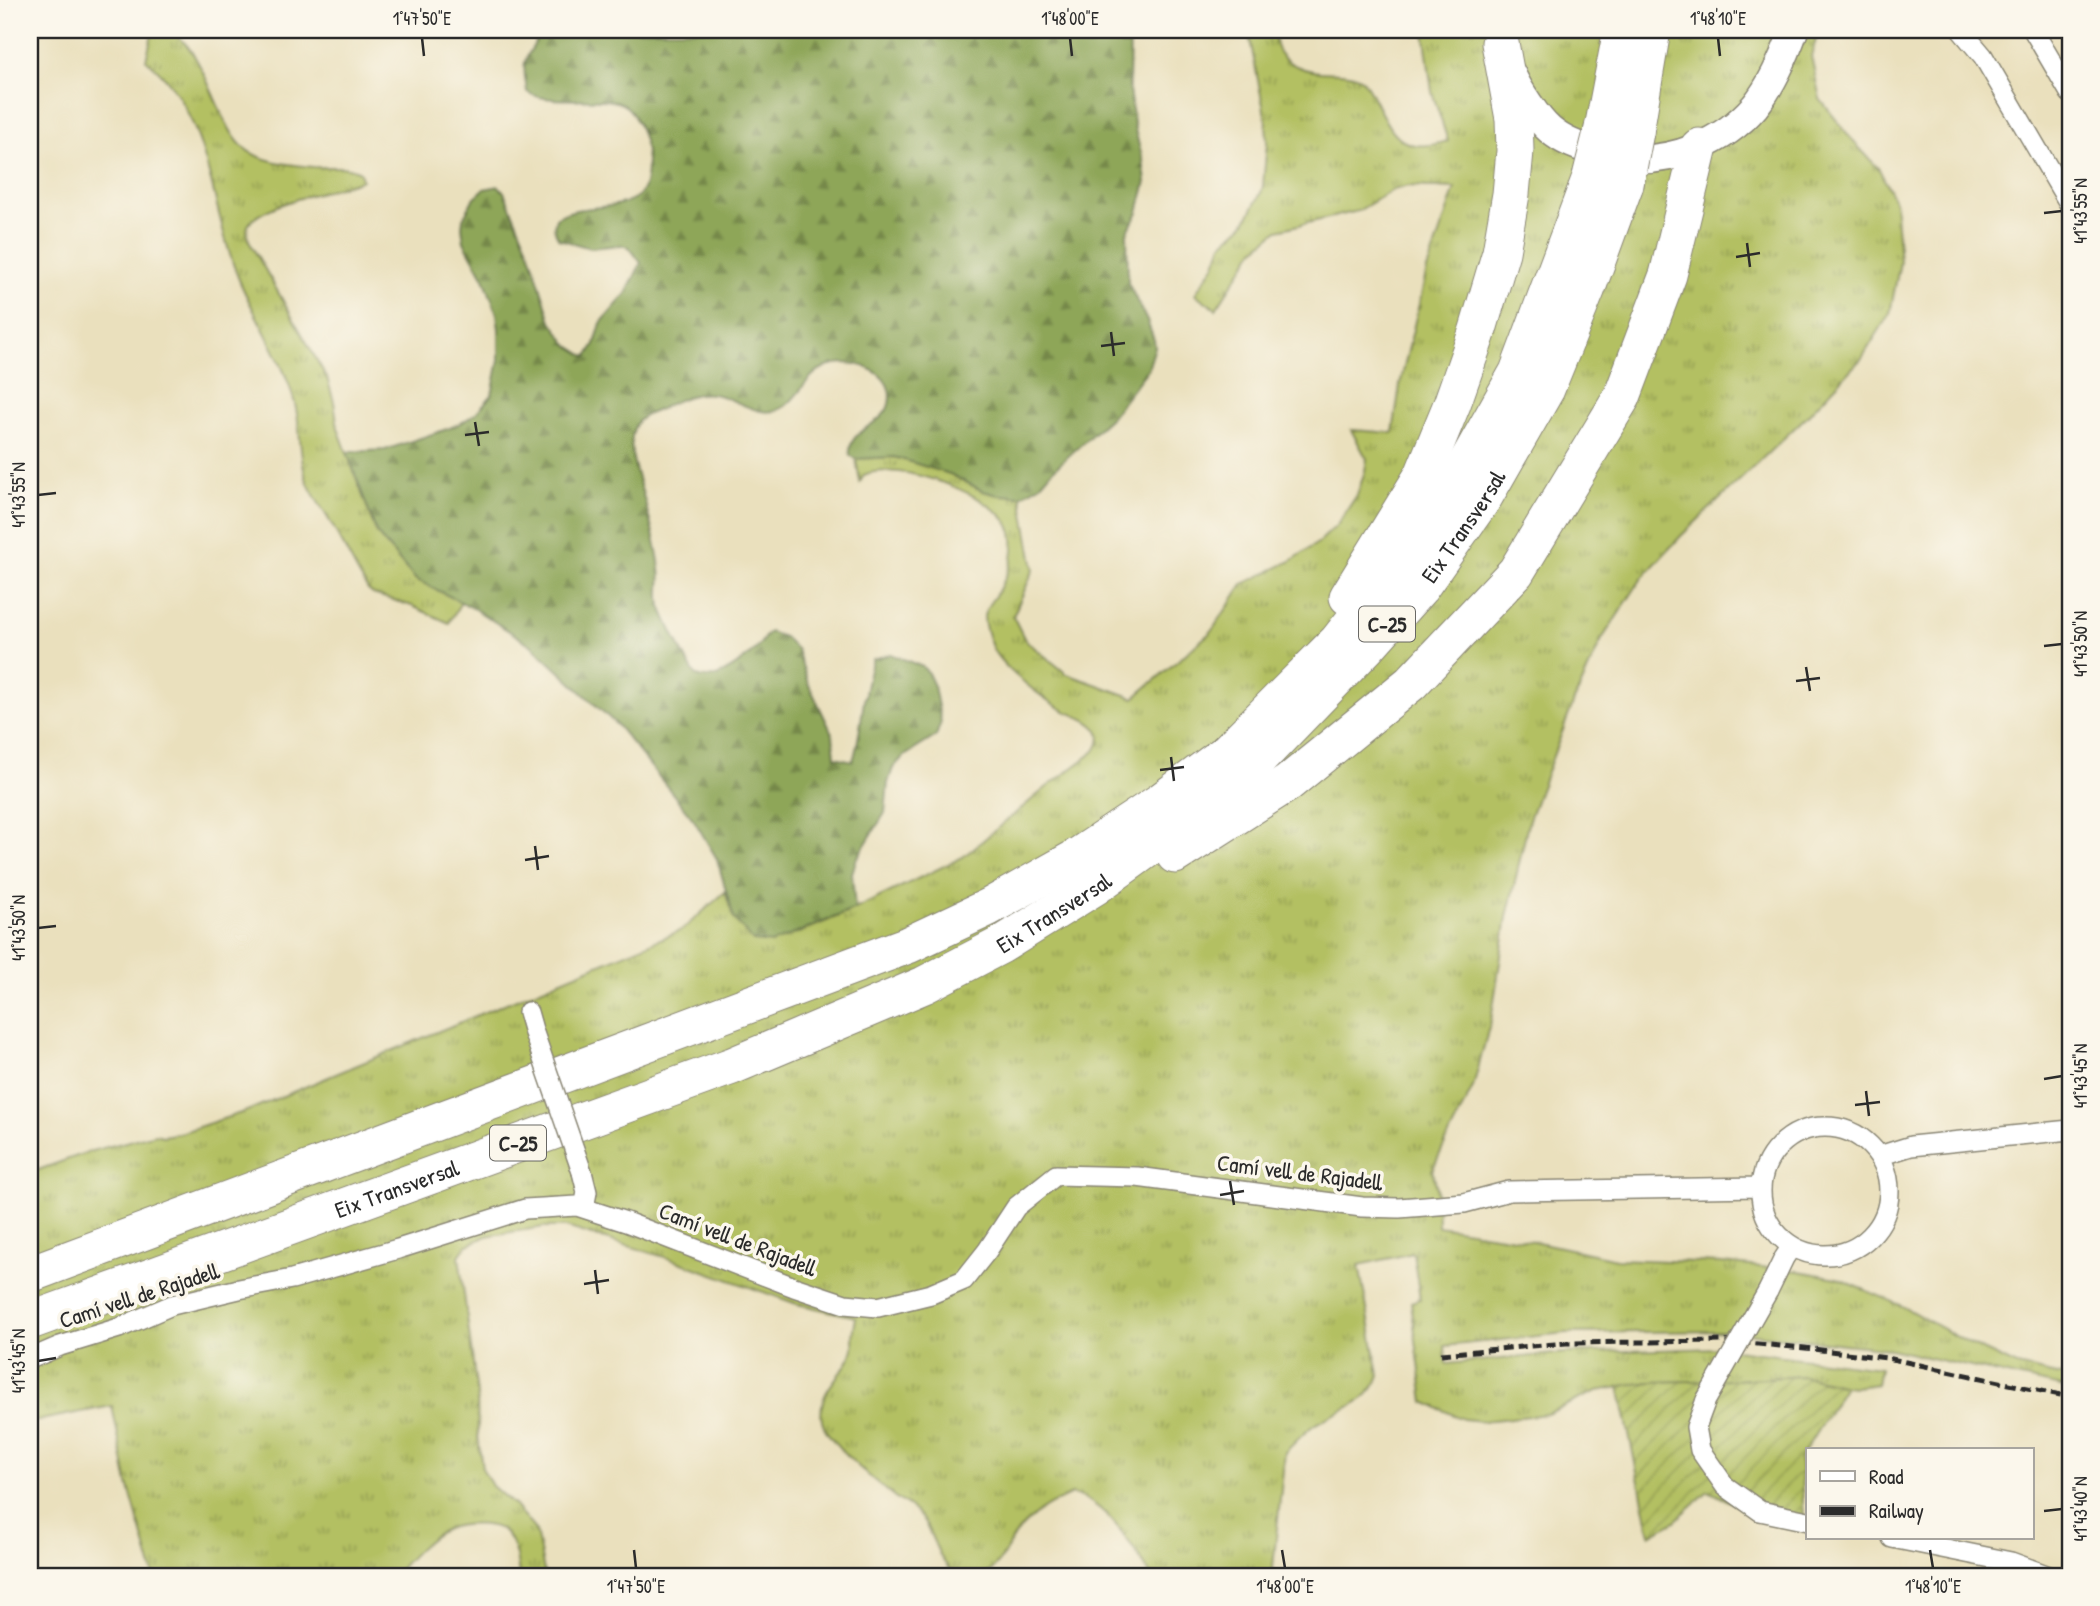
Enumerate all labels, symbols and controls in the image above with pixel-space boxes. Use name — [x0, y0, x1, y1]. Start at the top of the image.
text: 1°47'50"E — [393, 6, 451, 31]
text: 1°48'00"E — [1041, 6, 1099, 31]
text: 1°48'10"E — [1690, 6, 1746, 31]
text: 41°43'55"N — [2068, 178, 2093, 244]
text: 41°43'55"N — [6, 462, 31, 528]
street label: Eix Transversal — [1413, 463, 1512, 588]
road number: C-25 — [1359, 606, 1415, 642]
text: 41°43'50"N — [2068, 611, 2093, 677]
street label: Eix Transversal — [990, 864, 1118, 960]
text: 41°43'50"N — [6, 895, 31, 961]
text: 41°43'45"N — [2068, 1044, 2093, 1108]
road number: C-25 — [490, 1126, 546, 1160]
street label: Camí vell de Rajadell — [1215, 1146, 1386, 1198]
street label: Eix Transversal — [330, 1151, 464, 1225]
street label: Camí vell de Rajadell — [655, 1195, 822, 1284]
street label: Camí vell de Rajadell — [55, 1254, 224, 1335]
text: 41°43'45"N — [6, 1329, 31, 1393]
legend — [1806, 1448, 2034, 1540]
text: Road — [1869, 1462, 1903, 1491]
text: 41°43'40"N — [2068, 1476, 2093, 1542]
text: Railway — [1869, 1496, 1924, 1525]
text: 1°47'50"E — [607, 1574, 665, 1599]
text: 1°48'00"E — [1256, 1574, 1314, 1599]
text: 1°48'10"E — [1905, 1574, 1961, 1599]

